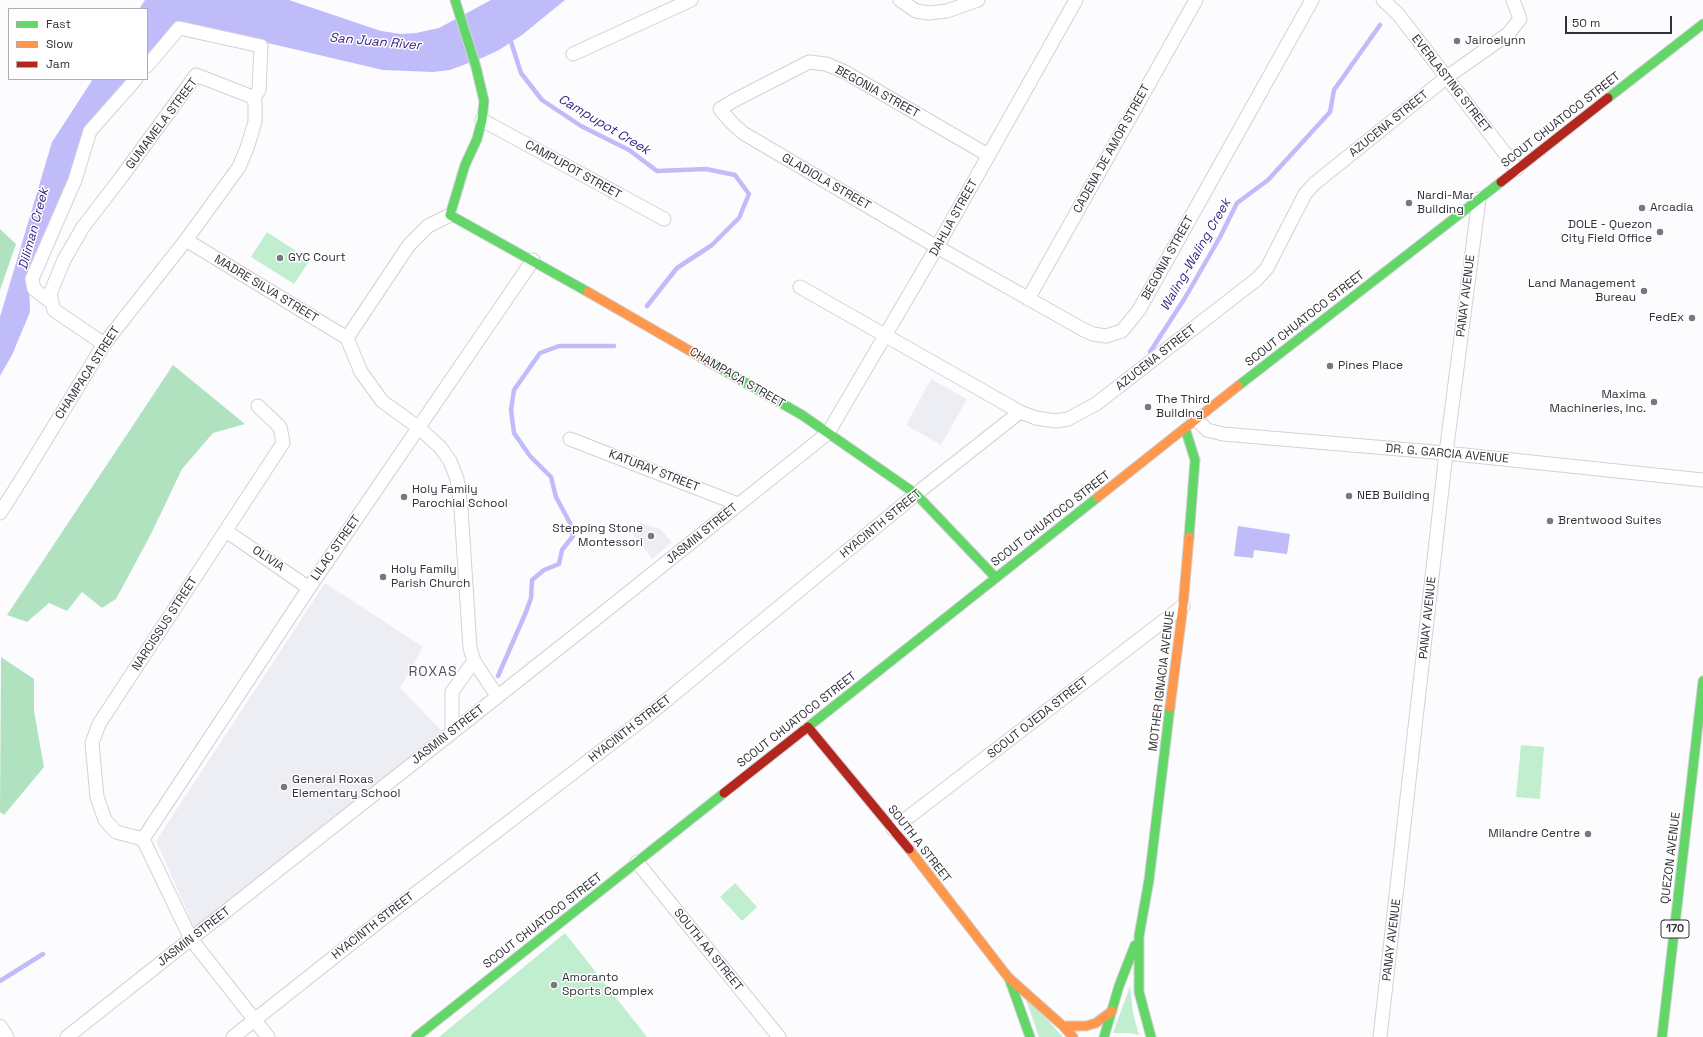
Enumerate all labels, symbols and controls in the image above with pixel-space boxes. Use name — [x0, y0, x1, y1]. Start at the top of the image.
legend — [8, 8, 148, 80]
scale bar — [1567, 8, 1674, 34]
text: 50 m — [1572, 15, 1600, 31]
text: Fast — [46, 16, 71, 32]
water label: San Juan River — [329, 30, 421, 54]
street label: EVERLASTING STREET — [1408, 32, 1494, 136]
place label: Jairoelynn — [1465, 34, 1525, 48]
text: Slow — [46, 36, 73, 52]
marker: Jairoelynn — [1452, 36, 1462, 46]
text: Jam — [46, 56, 70, 72]
street label: BEGONIA STREET — [832, 63, 922, 121]
street label: SCOUT CHUATOCO STREET — [1499, 69, 1623, 171]
street label: GUMAMELA STREET — [123, 76, 201, 172]
street label: CADENA DE AMOR STREET — [1071, 82, 1153, 216]
street label: AZUCENA STREET — [1346, 88, 1432, 160]
water label: Campupot Creek — [555, 91, 653, 159]
street label: CAMPUPOT STREET — [522, 138, 624, 202]
street label: GLADIOLA STREET — [779, 151, 873, 213]
street label: DAHLIA STREET — [927, 177, 981, 259]
water label: Diliman Creek — [16, 187, 52, 271]
place label: Nardi-Mar Building — [1417, 189, 1474, 217]
water label: Waling-Waling Creek — [1157, 196, 1235, 314]
marker: Nardi-Mar Building — [1404, 198, 1414, 208]
place label: Arcadia — [1650, 201, 1693, 215]
marker: Arcadia — [1637, 203, 1647, 213]
street label: BEGONIA STREET — [1139, 213, 1197, 303]
place label: DOLE - Quezon City Field Office — [1561, 218, 1652, 246]
marker: DOLE - Quezon City Field Office — [1655, 227, 1665, 237]
place label: GYC Court — [288, 251, 346, 265]
street label: MADRE SILVA STREET — [211, 252, 321, 326]
marker: GYC Court — [275, 253, 285, 263]
street label: PANAY AVENUE — [1454, 254, 1478, 338]
street label: SCOUT CHUATOCO STREET — [1243, 268, 1367, 370]
place label: Land Management Bureau — [1528, 277, 1636, 305]
marker: Land Management Bureau — [1639, 286, 1649, 296]
place label: FedEx — [1649, 311, 1684, 325]
marker: FedEx — [1687, 313, 1697, 323]
street label: AZUCENA STREET — [1113, 322, 1199, 394]
street label: CHAMPACA STREET — [53, 324, 123, 422]
street label: CHAMPACA STREET — [687, 345, 787, 411]
place label: Pines Place — [1338, 359, 1403, 373]
marker: Pines Place — [1325, 361, 1335, 371]
place label: Maxima Machineries, Inc. — [1550, 388, 1646, 416]
place label: The Third Building — [1156, 393, 1210, 421]
marker: Maxima Machineries, Inc. — [1649, 397, 1659, 407]
marker: The Third Building — [1143, 402, 1153, 412]
street label: DR. G. GARCIA AVENUE — [1385, 441, 1509, 467]
street label: KATURAY STREET — [607, 447, 701, 495]
street label: SCOUT CHUATOCO STREET — [989, 468, 1113, 570]
place label: Holy Family Parochial School — [412, 483, 508, 511]
street label: HYACINTH STREET — [837, 487, 925, 561]
place label: NEB Building — [1357, 489, 1430, 503]
marker: NEB Building — [1344, 491, 1354, 501]
marker: Holy Family Parochial School — [399, 492, 409, 502]
street label: JASMIN STREET — [663, 501, 741, 567]
street label: LILAC STREET — [308, 513, 364, 583]
place label: Brentwood Suites — [1558, 514, 1662, 528]
marker: Brentwood Suites — [1545, 516, 1555, 526]
place label: Stepping Stone Montessori — [552, 522, 643, 550]
marker: Stepping Stone Montessori — [646, 531, 656, 541]
street label: OLIVIA — [249, 543, 287, 575]
place label: Holy Family Parish Church — [391, 563, 470, 591]
marker: Holy Family Parish Church — [378, 572, 388, 582]
street label: NARCISSUS STREET — [129, 574, 201, 674]
street label: PANAY AVENUE — [1417, 576, 1439, 660]
street label: MOTHER IGNACIA AVENUE — [1146, 610, 1178, 752]
district label: ROXAS — [408, 664, 458, 680]
street label: SCOUT CHUATOCO STREET — [735, 669, 859, 771]
street label: SCOUT OJEDA STREET — [985, 674, 1091, 762]
street label: HYACINTH STREET — [586, 692, 674, 766]
street label: JASMIN STREET — [409, 702, 487, 768]
place label: General Roxas Elementary School — [292, 773, 400, 801]
marker: General Roxas Elementary School — [279, 782, 289, 792]
street label: SOUTH A STREET — [884, 802, 954, 886]
street label: QUEZON AVENUE — [1658, 811, 1684, 905]
place label: Milandre Centre — [1488, 827, 1580, 841]
marker: Milandre Centre — [1583, 829, 1593, 839]
street label: SCOUT CHUATOCO STREET — [481, 870, 605, 972]
street label: HYACINTH STREET — [329, 889, 417, 963]
street label: PANAY AVENUE — [1380, 898, 1404, 982]
street label: JASMIN STREET — [155, 904, 233, 970]
street label: SOUTH AA STREET — [670, 906, 746, 994]
road number: 170 — [1661, 920, 1689, 938]
place label: Amoranto Sports Complex — [562, 971, 654, 999]
marker: Amoranto Sports Complex — [549, 980, 559, 990]

